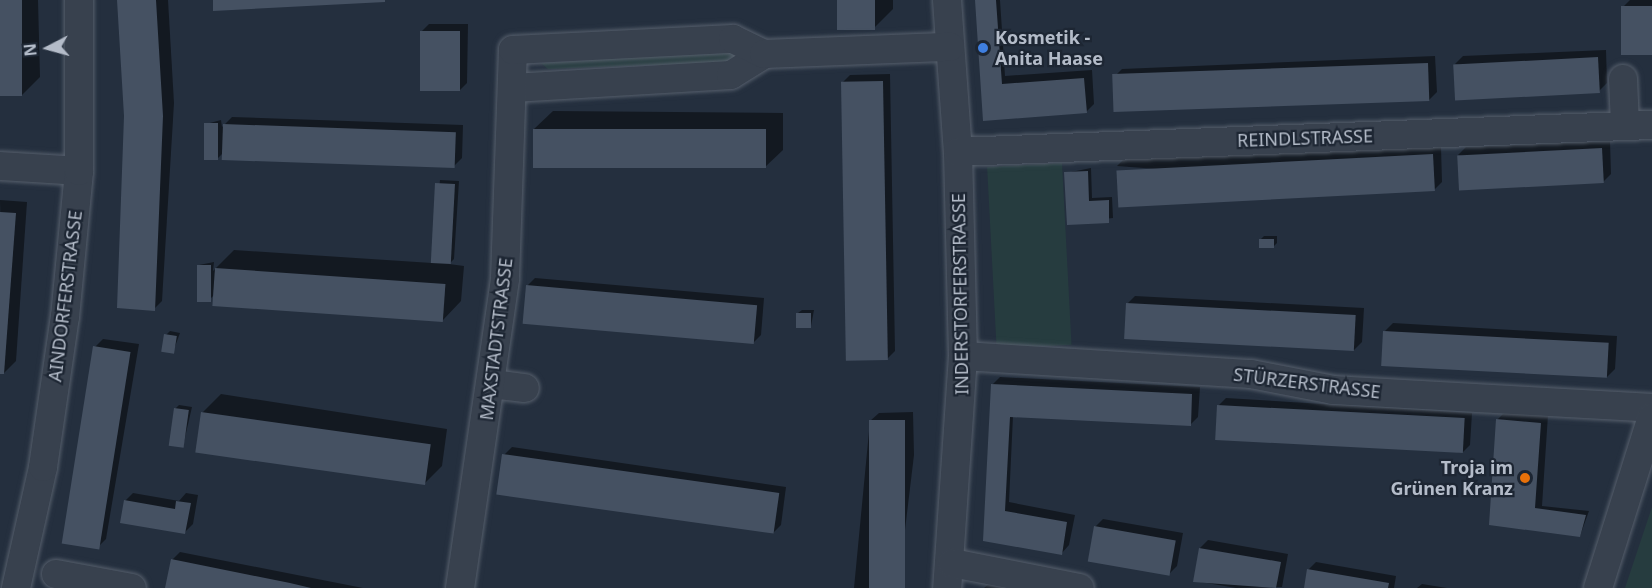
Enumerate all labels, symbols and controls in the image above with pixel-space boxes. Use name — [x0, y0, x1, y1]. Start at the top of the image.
north arrow — [18, 18, 78, 78]
place label: Kosmetik - Anita Haase — [995, 27, 1103, 70]
marker: Kosmetik - Anita Haase — [976, 41, 990, 55]
text: N — [18, 42, 42, 58]
street label: REINDLSTRASSE — [1237, 125, 1373, 151]
street label: INDERSTORFERSTRASSE — [947, 193, 973, 395]
street label: AINDORFERSTRASSE — [44, 209, 86, 383]
street label: MAXSTADTSTRASSE — [475, 257, 517, 421]
street label: STÜRZERSTRASSE — [1232, 363, 1382, 403]
place label: Troja im Grünen Kranz — [1390, 457, 1513, 500]
marker: Troja im Grünen Kranz — [1518, 471, 1532, 485]

